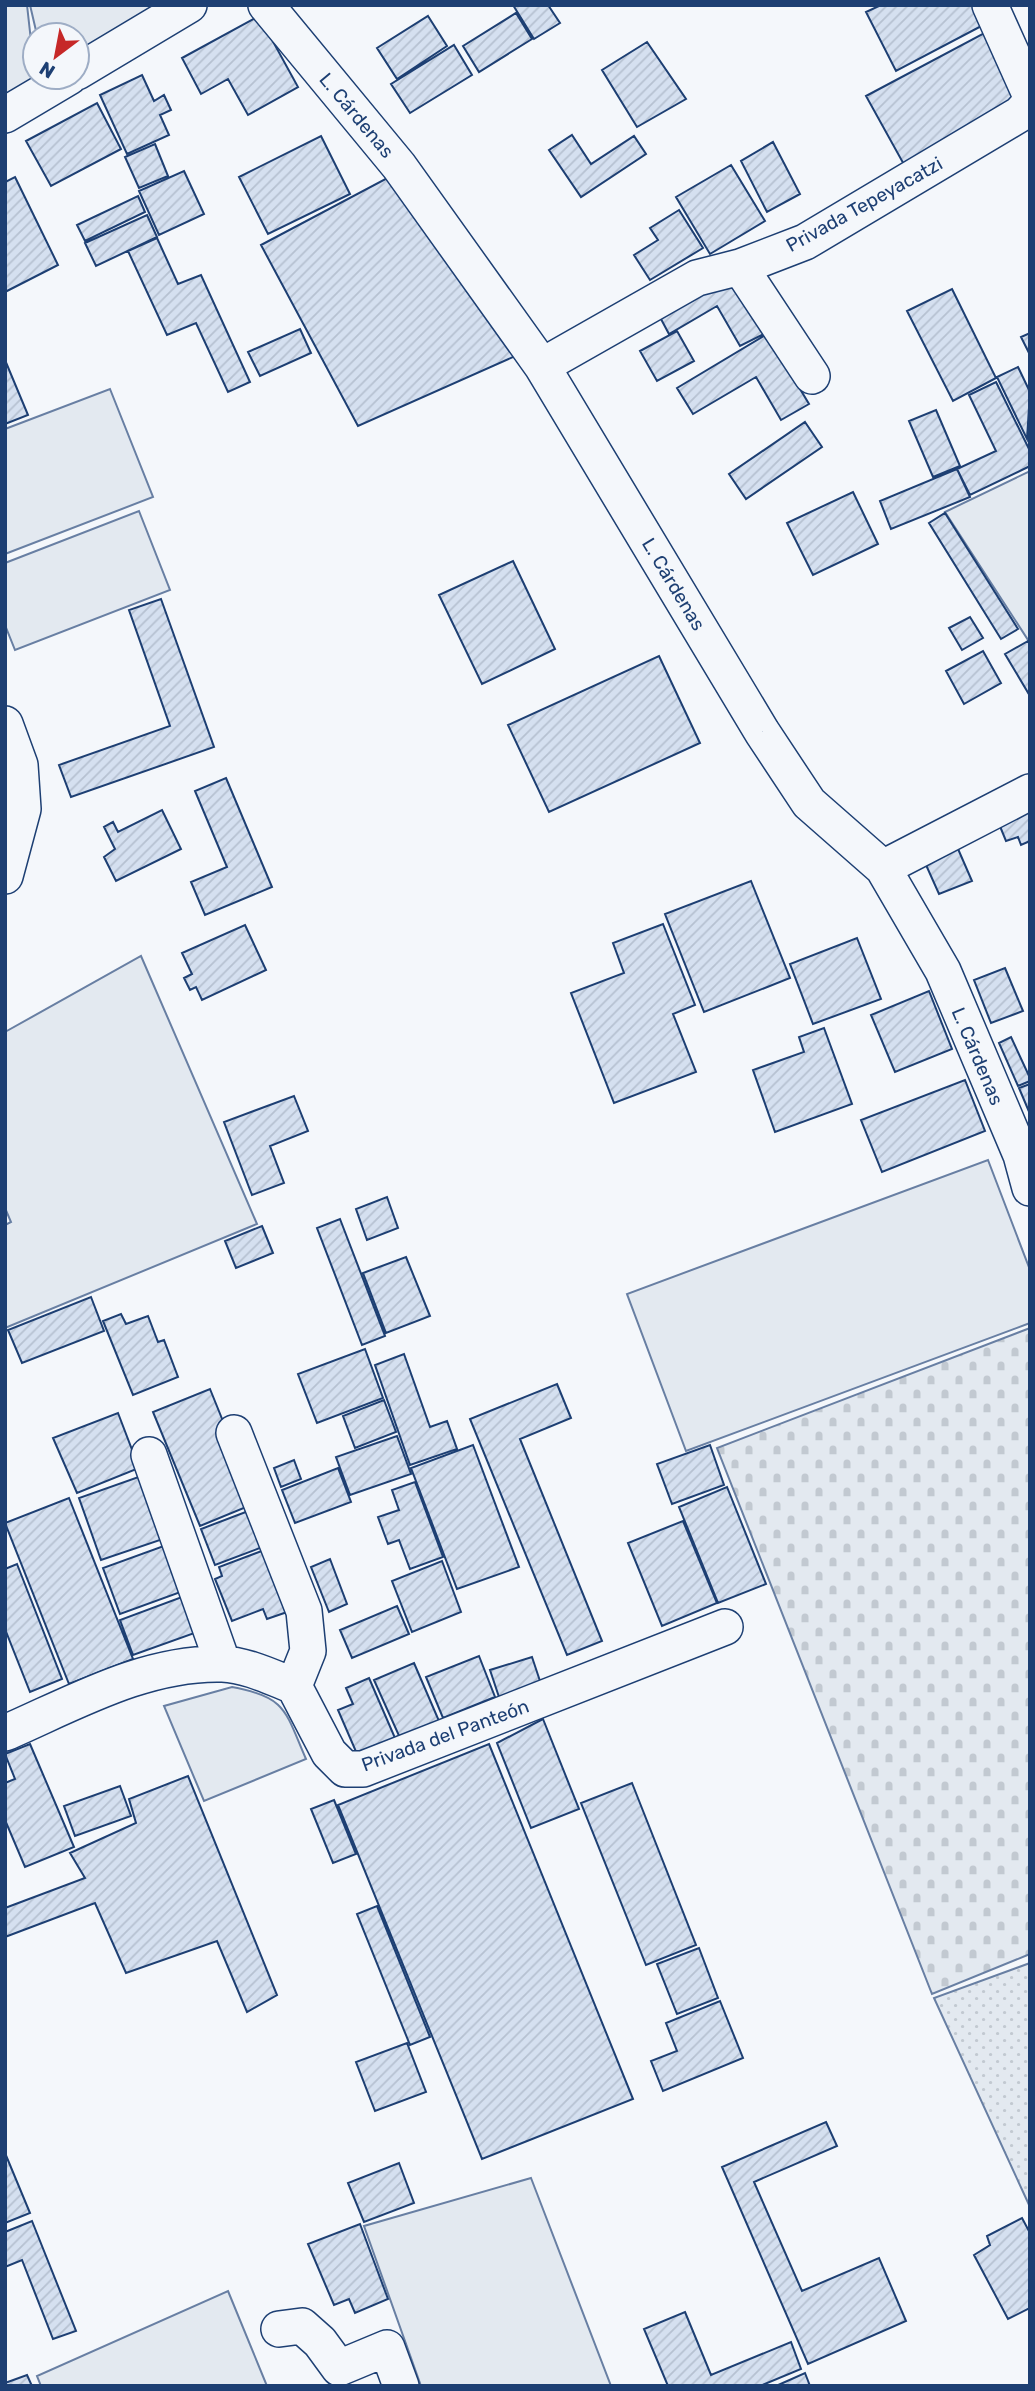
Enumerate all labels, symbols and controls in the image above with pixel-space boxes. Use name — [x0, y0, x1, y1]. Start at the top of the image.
north arrow — [21, 21, 91, 91]
text: N — [35, 57, 59, 83]
street label: L. Cárdenas — [314, 68, 399, 163]
street label: Privada Tepeyacatzi — [782, 152, 946, 257]
street label: L. Cárdenas — [637, 534, 710, 635]
street label: L. Cárdenas — [947, 1004, 1008, 1109]
street label: Privada del Panteón — [358, 1694, 532, 1776]

